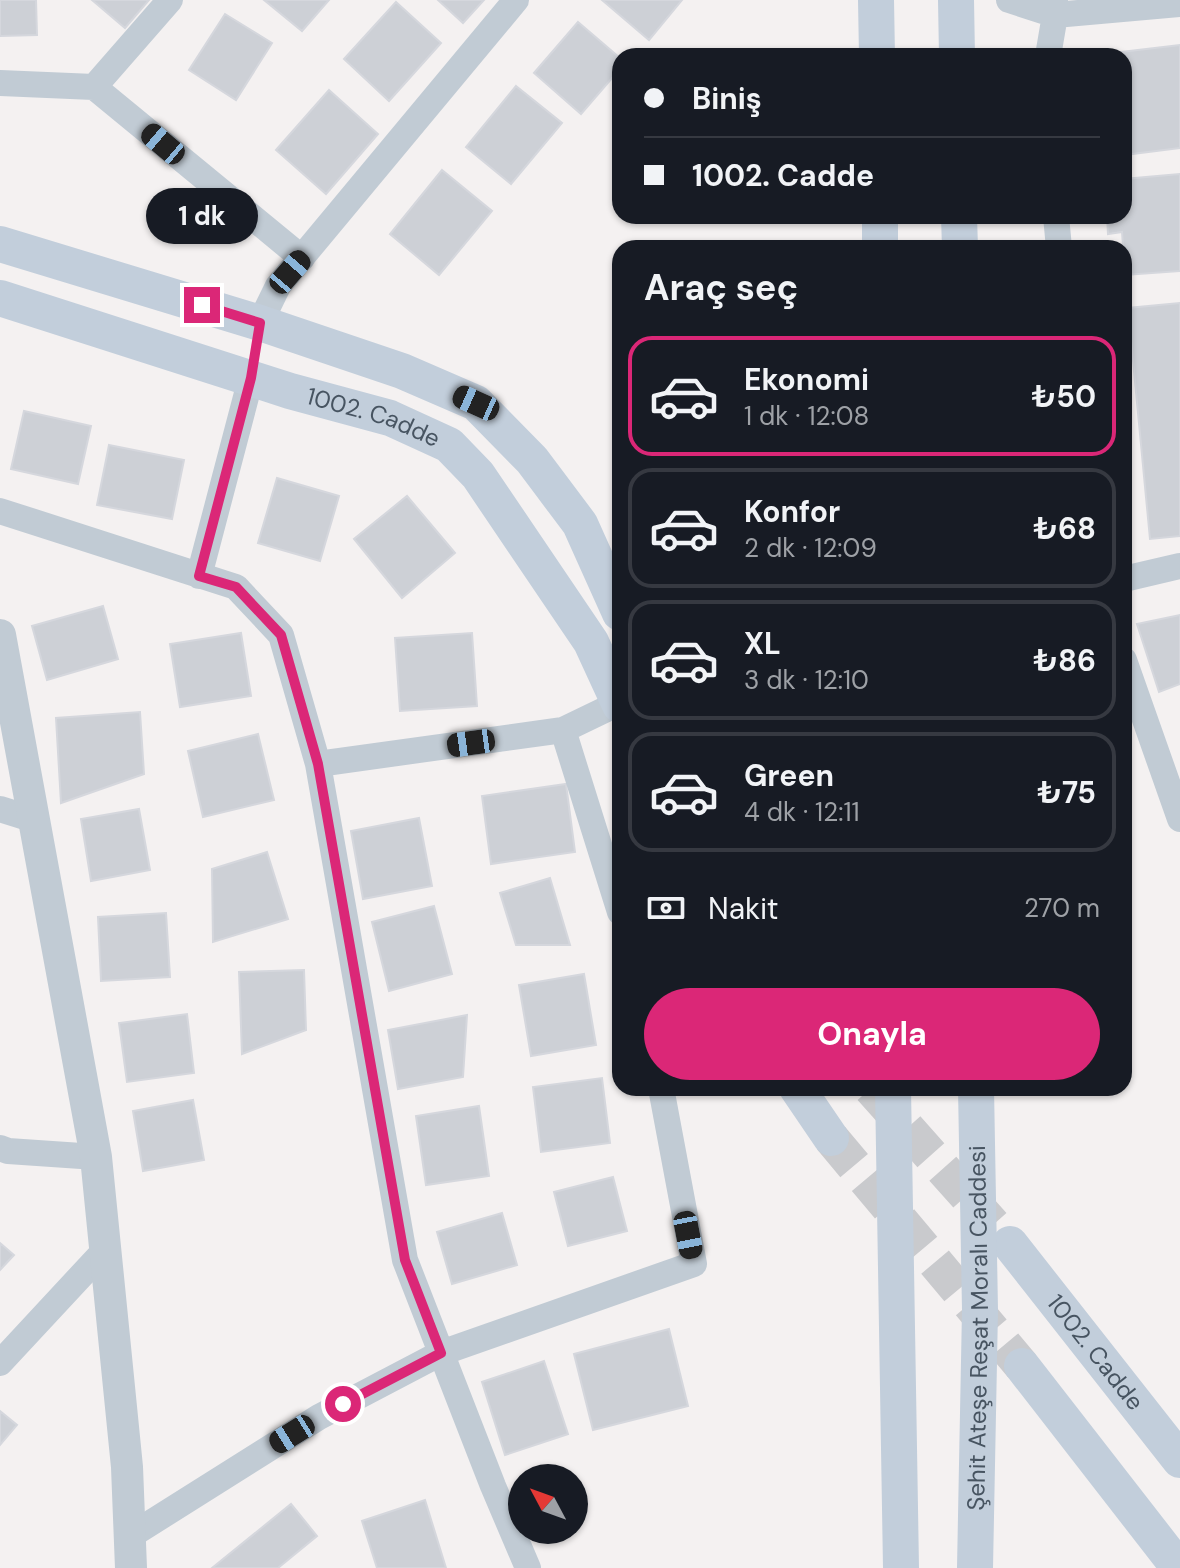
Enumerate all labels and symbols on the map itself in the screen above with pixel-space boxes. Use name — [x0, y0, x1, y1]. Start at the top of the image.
car — [137, 119, 189, 169]
callout: 1 dk — [146, 189, 258, 245]
car — [265, 246, 315, 298]
route end — [184, 287, 220, 323]
street label: 1002. Cadde — [303, 380, 445, 454]
car — [449, 382, 503, 424]
car — [446, 728, 496, 758]
street label: Şehit Ateşe Reşat Moralı Caddesi — [960, 1145, 995, 1511]
car — [672, 1209, 704, 1261]
street label: 1002. Cadde — [1041, 1288, 1151, 1416]
route start — [325, 1386, 361, 1422]
car — [265, 1411, 319, 1457]
north arrow — [508, 1464, 588, 1544]

